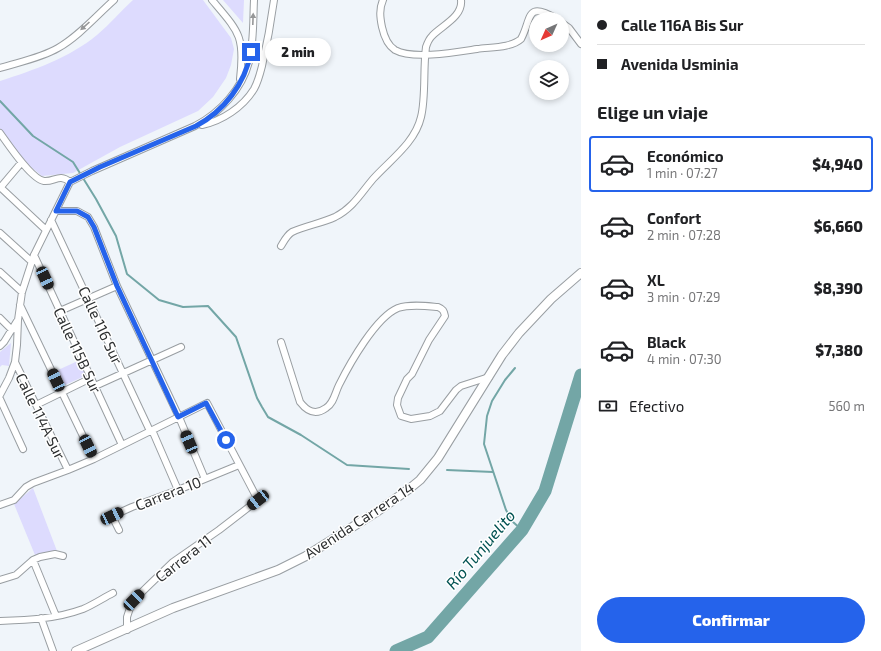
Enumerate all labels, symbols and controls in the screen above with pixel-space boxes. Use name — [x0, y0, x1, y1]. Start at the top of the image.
one-way arrow — [250, 12, 256, 25]
north arrow — [529, 12, 569, 52]
map controls — [529, 12, 569, 100]
text: Calle 116A Bis Sur — [621, 16, 743, 34]
one-way arrow — [80, 21, 90, 31]
callout: 2 min — [265, 38, 331, 66]
route end — [242, 43, 260, 61]
text: 2 min — [281, 44, 315, 60]
text: Avenida Usminia — [621, 55, 739, 73]
button: layers — [529, 60, 569, 100]
text: Elige un viaje — [597, 101, 708, 123]
icon: car — [599, 146, 635, 182]
text: Económico — [647, 147, 724, 165]
text: $4,940 — [812, 155, 863, 173]
text: 1 min · 07:27 — [647, 165, 718, 181]
icon: car — [599, 208, 635, 244]
text: Confort — [647, 209, 701, 227]
text: $6,660 — [814, 217, 863, 235]
text: 2 min · 07:28 — [647, 227, 721, 243]
car — [34, 265, 56, 291]
icon: car — [599, 270, 635, 306]
text: XL — [647, 271, 665, 289]
text: $8,390 — [814, 279, 863, 297]
street label: Calle 116 Sur — [75, 283, 127, 367]
text: 3 min · 07:29 — [647, 289, 720, 305]
street label: Calle 115B Sur — [50, 304, 106, 396]
icon: car — [599, 332, 635, 368]
text: Black — [647, 333, 686, 351]
text: $7,380 — [815, 341, 863, 359]
text: 4 min · 07:30 — [647, 351, 722, 367]
car — [45, 367, 67, 393]
street label: Calle 114A Sur — [12, 370, 70, 462]
icon: cash — [597, 395, 619, 417]
text: Efectivo — [629, 397, 684, 415]
text: 560 m — [828, 398, 865, 414]
car — [179, 429, 199, 455]
route start — [217, 431, 235, 449]
car — [77, 433, 99, 459]
street label: Carrera 10 — [132, 472, 204, 514]
street label: Avenida Carrera 14 — [301, 478, 417, 562]
car — [245, 488, 271, 512]
car — [99, 505, 125, 527]
water label: Río Tunjuelito — [441, 506, 519, 593]
street label: Carrera 11 — [151, 531, 215, 585]
car — [121, 587, 147, 613]
button: Confirmar — [597, 597, 865, 643]

